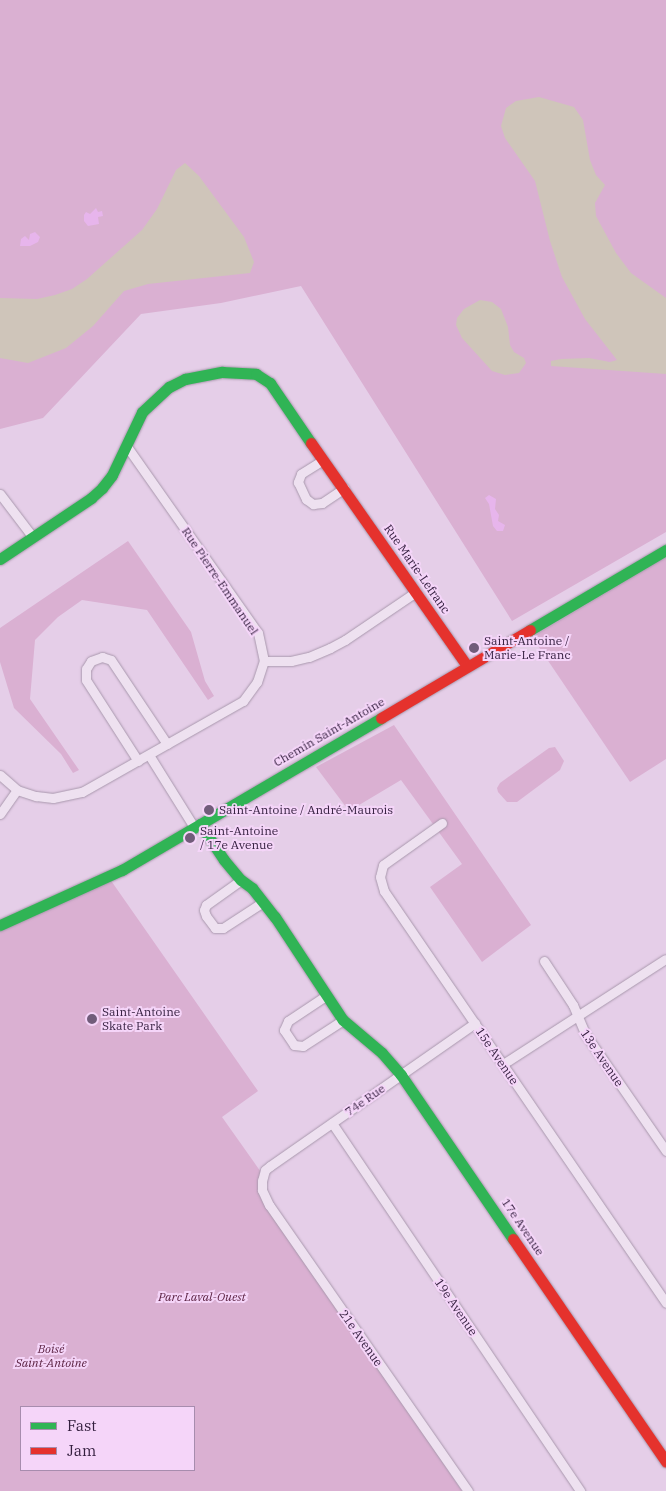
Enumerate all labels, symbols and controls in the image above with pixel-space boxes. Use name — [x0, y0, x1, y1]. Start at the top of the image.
street label: Rue Marie-Lefranc — [381, 522, 453, 616]
street label: Rue Pierre-Emmanuel — [179, 525, 261, 637]
place label: Saint-Antoine / Marie-Le Franc — [484, 634, 571, 662]
marker: Saint-Antoine / Marie-Le Franc — [468, 642, 480, 654]
street label: Chemin Saint-Antoine — [271, 694, 387, 770]
place label: Saint-Antoine / André-Maurois — [219, 803, 393, 817]
marker: Saint-Antoine / André-Maurois — [203, 804, 215, 816]
place label: Saint-Antoine / 17e Avenue — [200, 824, 278, 852]
marker: Saint-Antoine / 17e Avenue — [184, 832, 196, 844]
place label: Saint-Antoine Skate Park — [102, 1005, 180, 1033]
marker: Saint-Antoine Skate Park — [86, 1013, 98, 1025]
street label: 15e Avenue — [473, 1025, 521, 1087]
street label: 13e Avenue — [578, 1027, 626, 1089]
street label: 74e Rue — [342, 1081, 388, 1119]
street label: 17e Avenue — [499, 1196, 547, 1258]
street label: 19e Avenue — [432, 1276, 480, 1338]
park label: Parc Laval-Ouest — [158, 1290, 246, 1304]
street label: 21e Avenue — [336, 1307, 386, 1369]
park label: Boisé Saint-Antoine — [15, 1342, 87, 1370]
legend — [20, 1406, 195, 1471]
text: Fast — [67, 1416, 97, 1435]
text: Jam — [67, 1441, 96, 1460]

